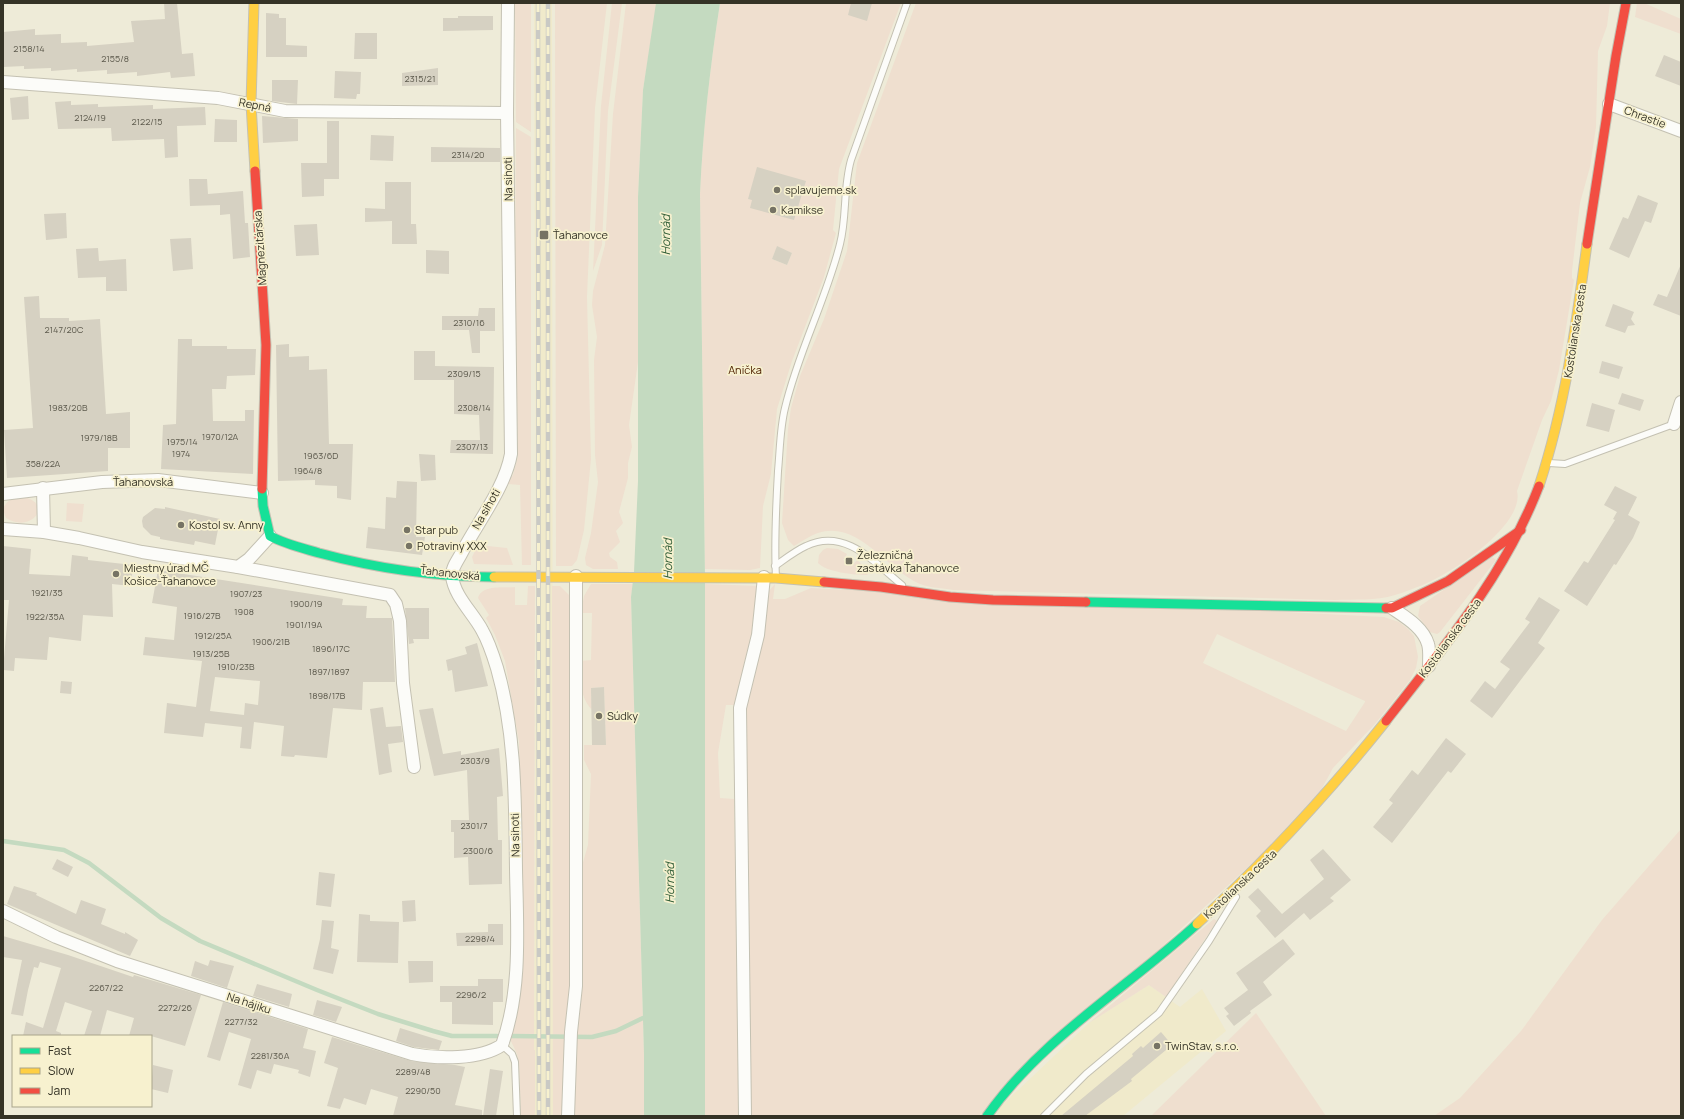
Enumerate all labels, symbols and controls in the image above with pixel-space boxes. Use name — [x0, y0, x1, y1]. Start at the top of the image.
house number: 2158/14 — [13, 42, 45, 55]
house number: 2155/8 — [101, 52, 129, 65]
house number: 2315/21 — [405, 72, 435, 85]
street label: Repná — [238, 94, 272, 115]
street label: Chrastie — [1622, 102, 1669, 131]
house number: 2124/19 — [74, 111, 106, 124]
house number: 2122/15 — [131, 115, 163, 128]
house number: 2314/20 — [451, 148, 485, 161]
street label: Na sihoti — [500, 157, 515, 201]
place label: splavujeme.sk — [785, 182, 857, 197]
marker: splavujeme.sk — [772, 185, 782, 195]
place label: Kamikse — [781, 202, 824, 217]
marker: Kamikse — [768, 205, 778, 215]
street label: Magnezitárska — [249, 210, 270, 286]
water label: Hornád — [657, 213, 674, 255]
place label: Ťahanovce — [553, 227, 609, 242]
marker: Ťahanovce — [538, 229, 550, 241]
street label: Kostolianska cesta — [1560, 283, 1589, 379]
house number: 2310/16 — [453, 316, 485, 329]
house number: 2147/20C — [44, 323, 84, 336]
park label: Anička — [728, 362, 762, 377]
house number: 2309/15 — [447, 367, 481, 380]
house number: 1983/20B — [49, 401, 88, 414]
house number: 2308/14 — [457, 401, 491, 414]
house number: 1970/12A — [202, 430, 239, 443]
house number: 1979/18B — [81, 431, 118, 444]
house number: 1975/14 — [167, 435, 198, 448]
house number: 2307/13 — [456, 440, 488, 453]
house number: 1974 — [172, 447, 190, 460]
house number: 1963/6D — [304, 449, 338, 462]
house number: 358/22A — [26, 457, 61, 470]
house number: 1964/8 — [294, 464, 322, 477]
street label: Ťahanovská — [113, 474, 173, 489]
street label: Na sihoti — [468, 486, 503, 532]
place label: Kostol sv. Anny — [189, 517, 264, 532]
marker: Kostol sv. Anny — [176, 520, 186, 530]
place label: Star pub — [415, 522, 459, 537]
marker: Star pub — [402, 525, 412, 535]
water label: Hornád — [659, 537, 676, 579]
place label: Potraviny XXX — [417, 538, 487, 553]
marker: Potraviny XXX — [404, 541, 414, 551]
place label: Železničná zastávka Ťahanovce — [857, 547, 960, 575]
marker: Železničná zastávka Ťahanovce — [844, 556, 854, 566]
place label: Miestny úrad MČ Košice-Ťahanovce — [124, 560, 217, 588]
street label: Ťahanovská — [419, 562, 481, 583]
marker: Miestny úrad MČ Košice-Ťahanovce — [111, 569, 121, 579]
house number: 1921/35 — [31, 586, 63, 599]
house number: 1907/23 — [230, 587, 262, 600]
street label: Kostolianska cesta — [1415, 595, 1484, 680]
house number: 1900/19 — [290, 597, 322, 610]
house number: 1908 — [234, 605, 254, 618]
house number: 1916/27B — [184, 609, 221, 622]
house number: 1922/35A — [26, 610, 65, 623]
house number: 1901/19A — [286, 618, 322, 631]
house number: 1912/25A — [194, 629, 232, 642]
house number: 1906/21B — [252, 635, 290, 648]
house number: 1896/17C — [312, 642, 350, 655]
house number: 1913/25B — [193, 647, 230, 660]
house number: 1910/23B — [217, 660, 255, 673]
house number: 1897/1897 — [309, 665, 350, 678]
house number: 1898/17B — [309, 689, 346, 702]
place label: Súdky — [607, 708, 638, 723]
marker: Súdky — [594, 711, 604, 721]
house number: 2303/9 — [460, 754, 490, 767]
street label: Na sihoti — [507, 813, 522, 857]
house number: 2301/7 — [460, 819, 488, 832]
house number: 2300/6 — [463, 844, 493, 857]
street label: Kostolianska cesta — [1200, 846, 1280, 922]
water label: Hornád — [661, 861, 678, 903]
house number: 2298/4 — [465, 932, 495, 945]
house number: 2267/22 — [89, 981, 123, 994]
street label: Na hájiku — [225, 988, 273, 1017]
house number: 2296/2 — [456, 988, 486, 1001]
house number: 2272/26 — [158, 1001, 192, 1014]
house number: 2277/32 — [224, 1015, 258, 1028]
legend — [12, 1035, 152, 1107]
place label: TwinStav, s.r.o. — [1165, 1038, 1239, 1053]
marker: TwinStav, s.r.o. — [1152, 1041, 1162, 1051]
text: Fast — [48, 1042, 72, 1059]
house number: 2281/36A — [251, 1049, 290, 1062]
text: Slow — [48, 1062, 74, 1079]
house number: 2289/48 — [395, 1065, 431, 1078]
text: Jam — [48, 1082, 70, 1099]
house number: 2290/50 — [405, 1084, 441, 1097]

